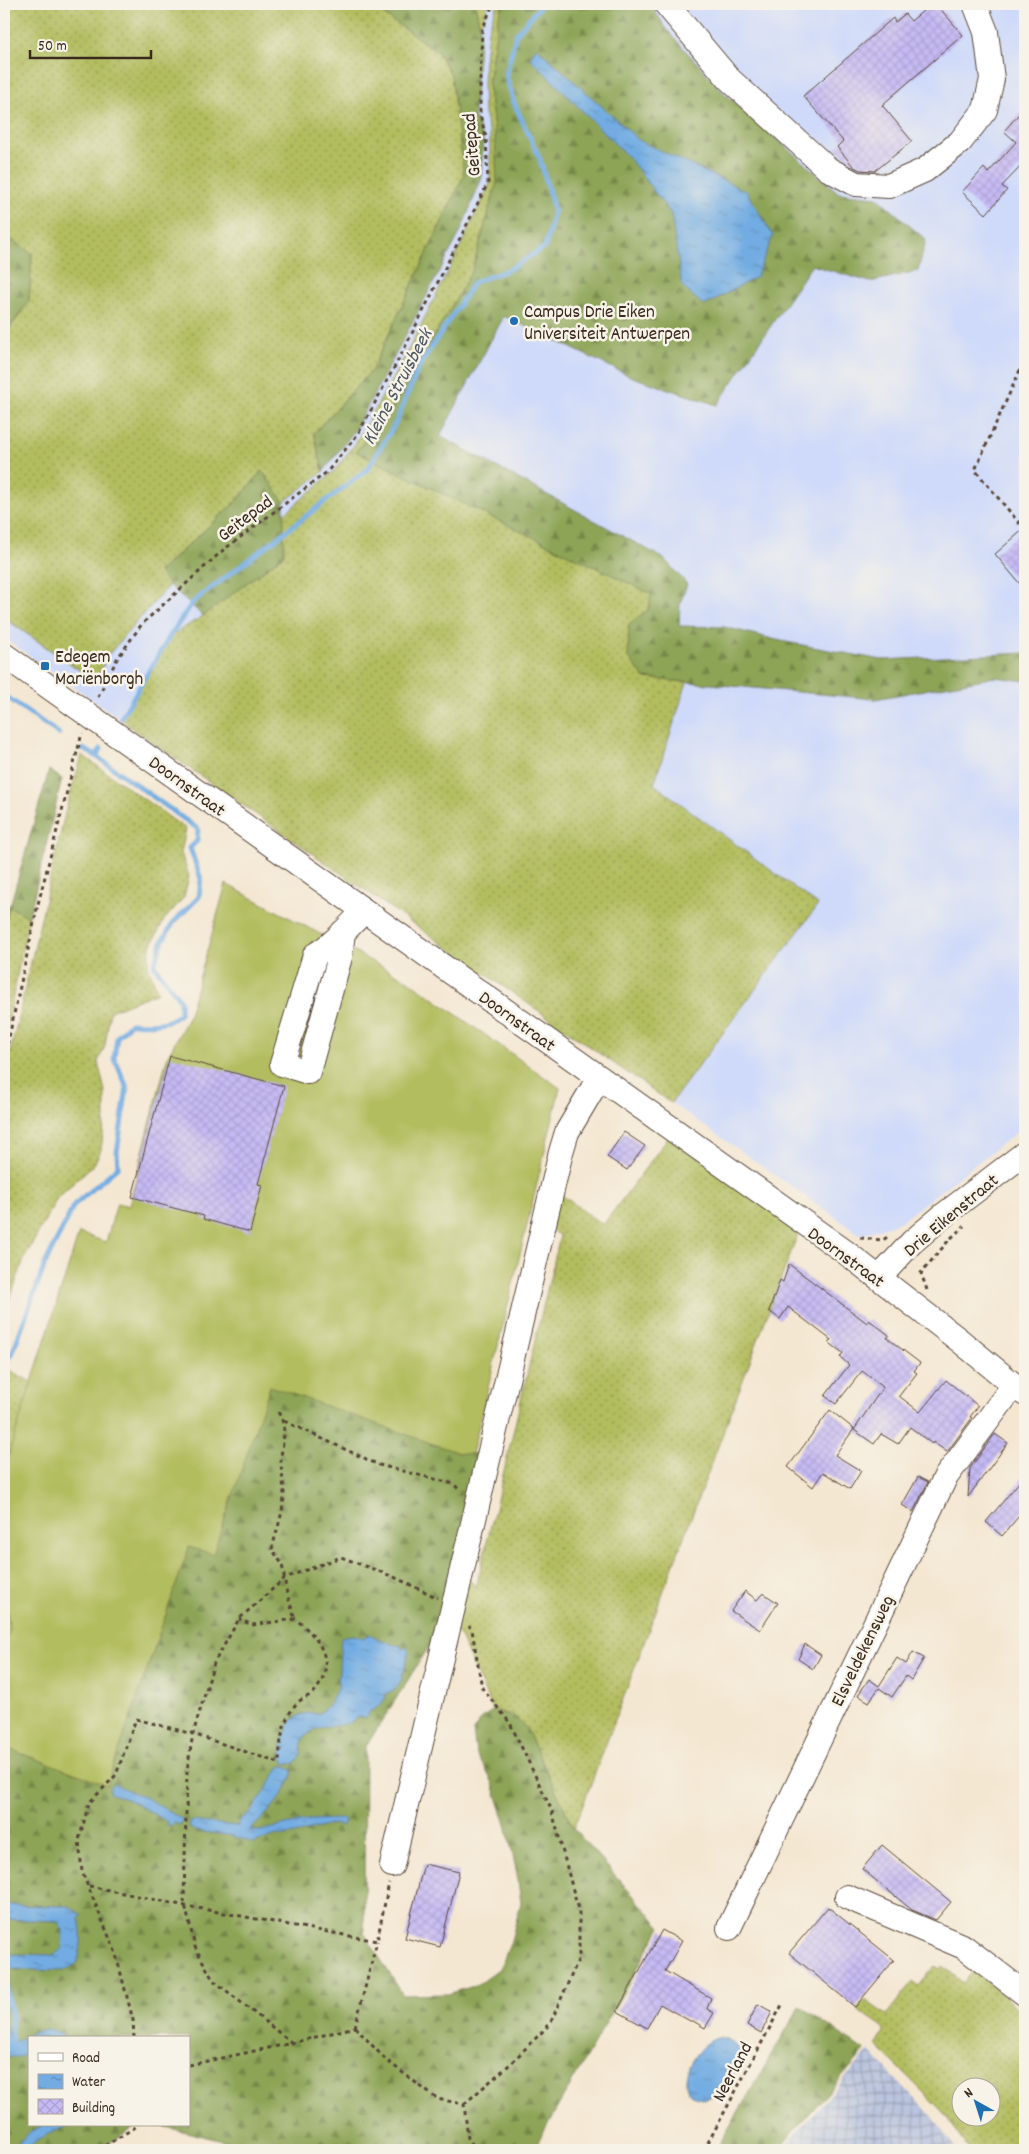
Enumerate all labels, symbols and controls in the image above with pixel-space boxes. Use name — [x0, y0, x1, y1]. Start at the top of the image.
scale bar — [30, 28, 151, 60]
text: 50 m — [38, 36, 67, 58]
street label: Geitepad — [457, 112, 490, 177]
place label: Campus Drie Eiken Universiteit Antwerpen — [524, 300, 690, 349]
marker: Campus Drie Eiken Universiteit Antwerpen — [508, 315, 520, 327]
water label: Kleine Struisbeek — [356, 323, 442, 450]
street label: Geitepad — [213, 490, 280, 550]
place label: Edegem Mariënborgh — [55, 645, 143, 694]
marker: Edegem Mariënborgh — [39, 660, 51, 672]
street label: Doornstraat — [142, 751, 230, 825]
street label: Doornstraat — [472, 986, 560, 1060]
street label: Drie Eikenstraat — [899, 1169, 1006, 1265]
street label: Doornstraat — [801, 1222, 889, 1296]
street label: Elsveldekensweg — [825, 1591, 903, 1712]
legend — [28, 2036, 190, 2126]
street label: Neerland — [707, 2038, 761, 2107]
text: Road — [72, 2048, 100, 2070]
text: Water — [72, 2072, 106, 2094]
north arrow — [952, 2076, 1002, 2126]
text: N — [960, 2083, 978, 2103]
text: Building — [72, 2098, 115, 2120]

